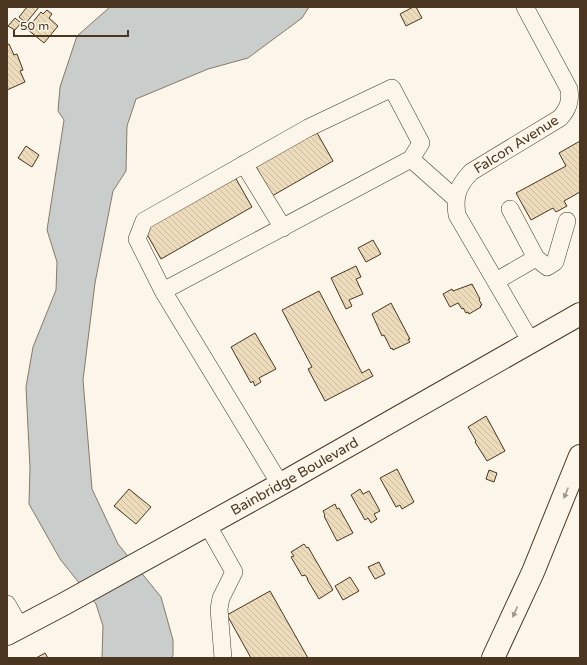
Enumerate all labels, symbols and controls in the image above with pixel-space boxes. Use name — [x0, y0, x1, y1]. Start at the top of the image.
scale bar — [14, 12, 128, 38]
text: 50 m — [20, 19, 49, 33]
street label: Falcon Avenue — [471, 111, 562, 177]
street label: Bainbridge Boulevard — [228, 434, 362, 519]
one-way arrow — [563, 487, 569, 499]
one-way arrow — [512, 606, 518, 618]

